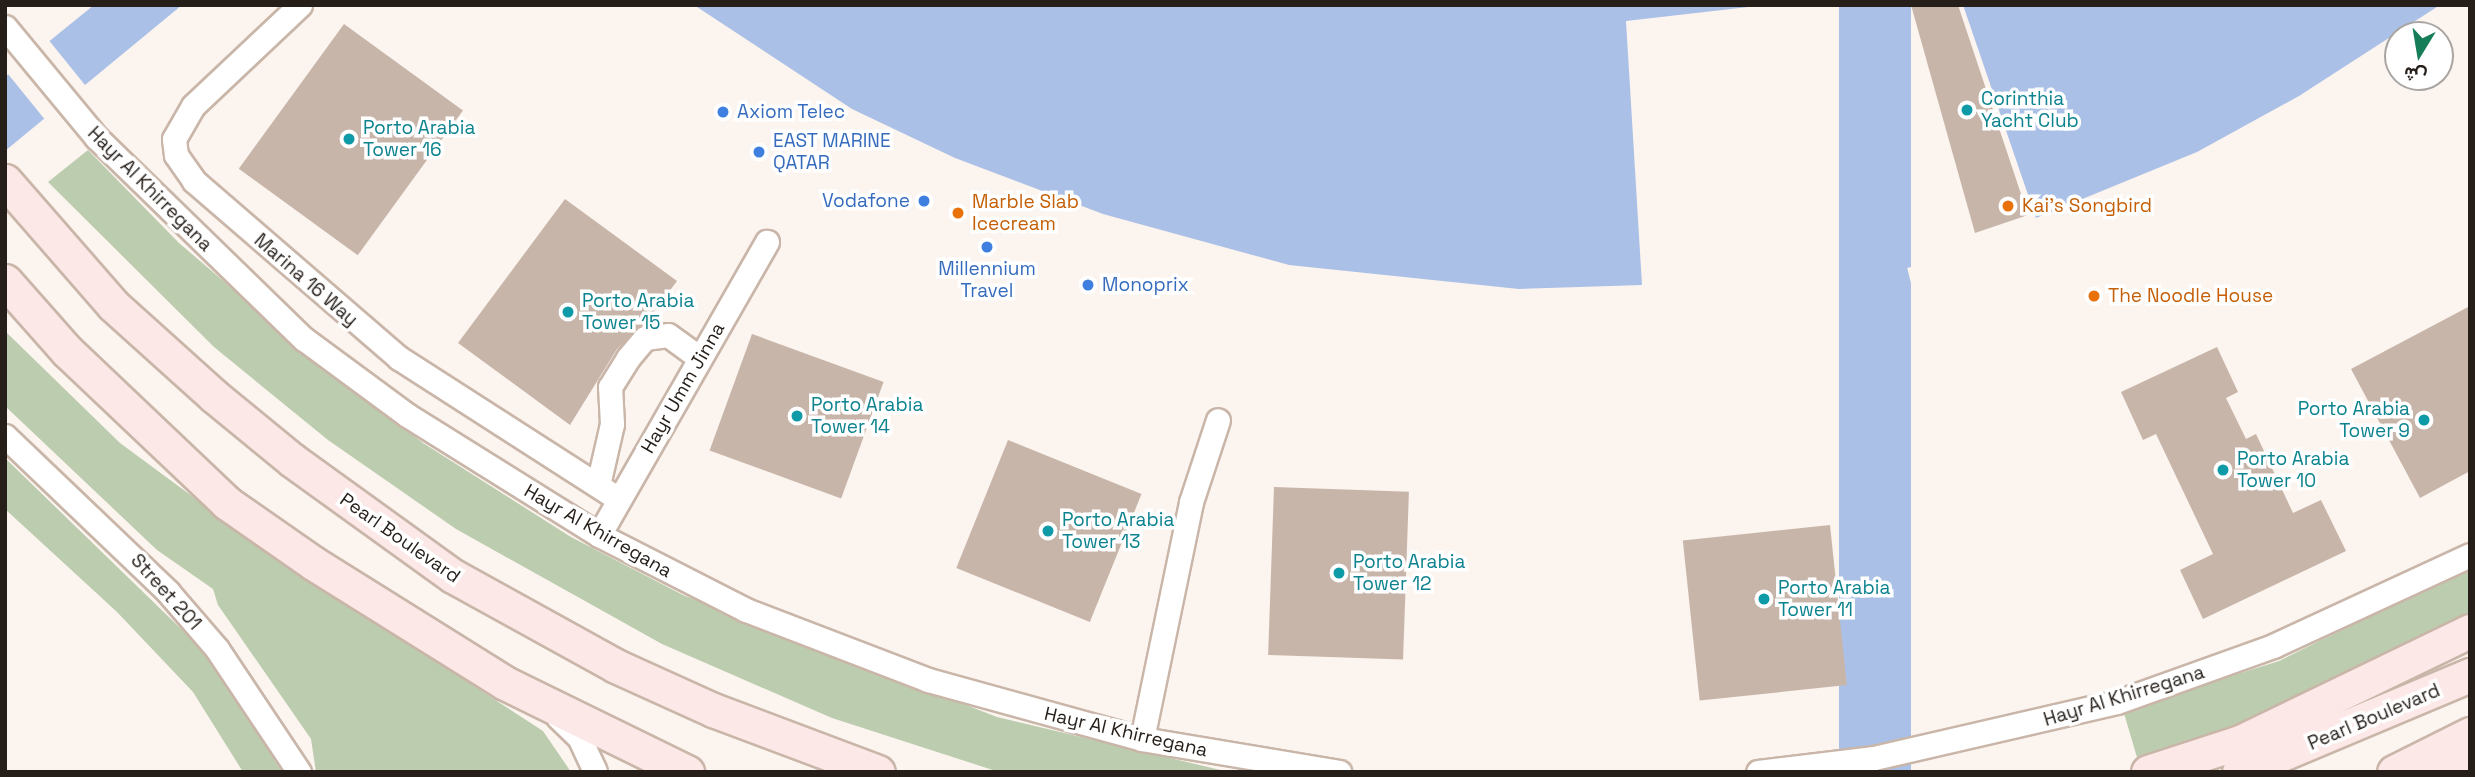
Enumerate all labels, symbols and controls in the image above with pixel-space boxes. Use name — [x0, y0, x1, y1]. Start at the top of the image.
north arrow — [2384, 21, 2454, 91]
text: ش — [2402, 61, 2429, 90]
place label: Corinthia Yacht Club — [1981, 88, 2079, 132]
place label: Axiom Telec — [737, 101, 846, 123]
marker: Corinthia Yacht Club — [1959, 102, 1975, 118]
marker: Axiom Telec — [715, 104, 731, 120]
place label: Porto Arabia Tower 16 — [363, 117, 476, 161]
street label: Hayr Al Khirregana — [83, 122, 217, 256]
place label: EAST MARINE QATAR — [773, 130, 891, 174]
marker: Porto Arabia Tower 16 — [341, 131, 357, 147]
marker: EAST MARINE QATAR — [751, 144, 767, 160]
place label: Vodafone — [822, 190, 910, 212]
place label: Marble Slab Icecream — [972, 191, 1079, 235]
marker: Vodafone — [916, 193, 932, 209]
place label: Kai's Songbird — [2022, 195, 2152, 217]
marker: Kai's Songbird — [2000, 198, 2016, 214]
marker: Marble Slab Icecream — [950, 205, 966, 221]
street label: Marina 16 Way — [250, 229, 362, 331]
marker: Millennium Travel — [979, 239, 995, 255]
place label: Millennium Travel — [938, 258, 1036, 302]
place label: Monoprix — [1102, 274, 1189, 296]
marker: Monoprix — [1080, 277, 1096, 293]
place label: The Noodle House — [2108, 285, 2273, 307]
marker: The Noodle House — [2086, 288, 2102, 304]
place label: Porto Arabia Tower 15 — [582, 290, 695, 334]
marker: Porto Arabia Tower 15 — [560, 304, 576, 320]
street label: Hayr Umm Jinna — [636, 319, 730, 457]
place label: Porto Arabia Tower 14 — [811, 394, 924, 438]
place label: Porto Arabia Tower 9 — [2297, 398, 2410, 442]
marker: Porto Arabia Tower 14 — [789, 408, 805, 424]
marker: Porto Arabia Tower 9 — [2416, 412, 2432, 428]
place label: Porto Arabia Tower 10 — [2237, 448, 2350, 492]
marker: Porto Arabia Tower 10 — [2215, 462, 2231, 478]
street label: Hayr Al Khirregana — [520, 479, 676, 583]
street label: Pearl Boulevard — [336, 488, 464, 588]
place label: Porto Arabia Tower 13 — [1062, 509, 1175, 553]
marker: Porto Arabia Tower 13 — [1040, 523, 1056, 539]
street label: Street 201 — [126, 549, 206, 635]
place label: Porto Arabia Tower 12 — [1353, 551, 1466, 595]
marker: Porto Arabia Tower 12 — [1331, 565, 1347, 581]
place label: Porto Arabia Tower 11 — [1778, 577, 1891, 621]
marker: Porto Arabia Tower 11 — [1756, 591, 1772, 607]
street label: Hayr Al Khirregana — [2041, 661, 2207, 731]
street label: Pearl Boulevard — [2304, 679, 2444, 755]
street label: Hayr Al Khirregana — [1042, 702, 1210, 762]

